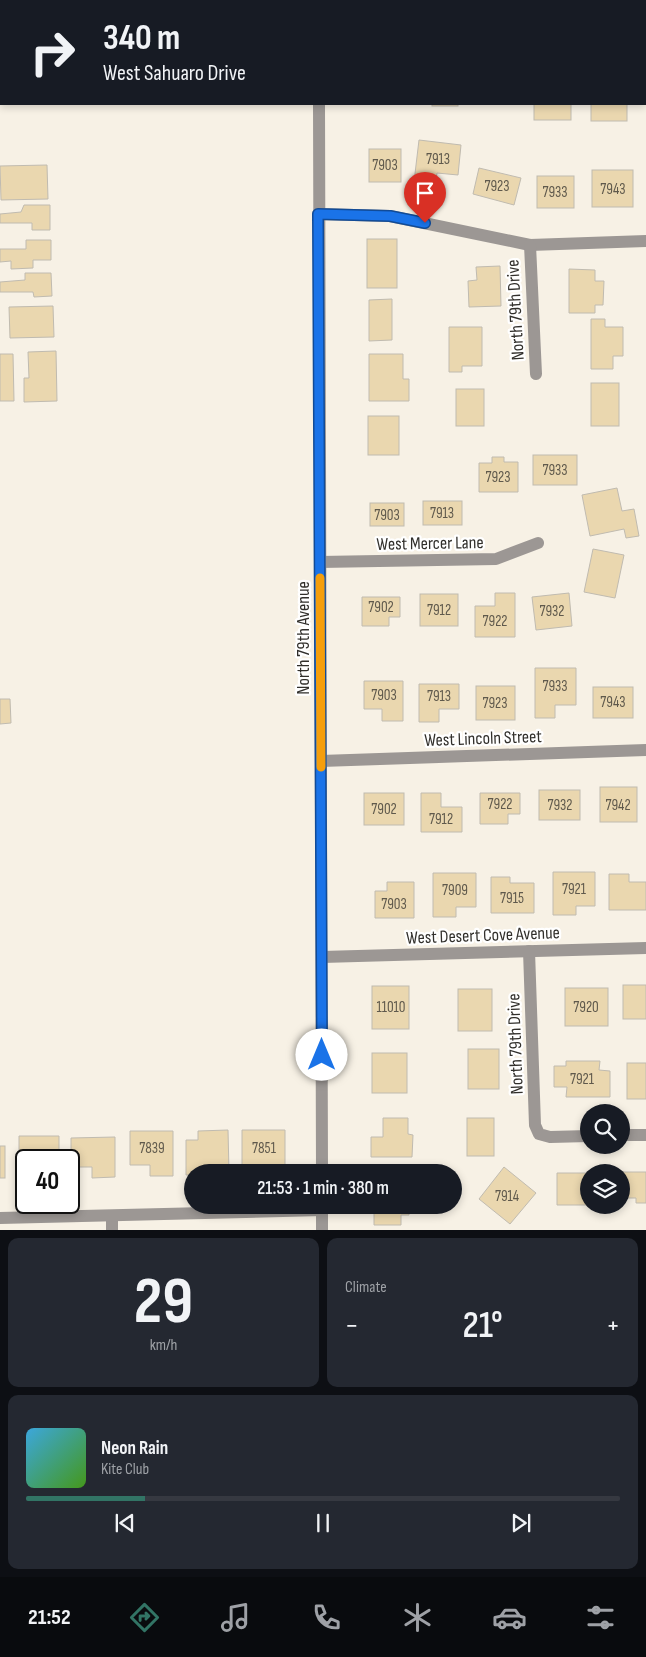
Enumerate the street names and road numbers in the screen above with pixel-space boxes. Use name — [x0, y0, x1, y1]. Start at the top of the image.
street label: North 79th Drive — [502, 259, 529, 361]
street label: West Mercer Lane — [376, 532, 484, 555]
street label: North 79th Avenue — [293, 581, 314, 695]
street label: West Lincoln Street — [424, 726, 543, 751]
street label: West Desert Cove Avenue — [406, 922, 560, 949]
street label: North 79th Drive — [503, 993, 528, 1095]

